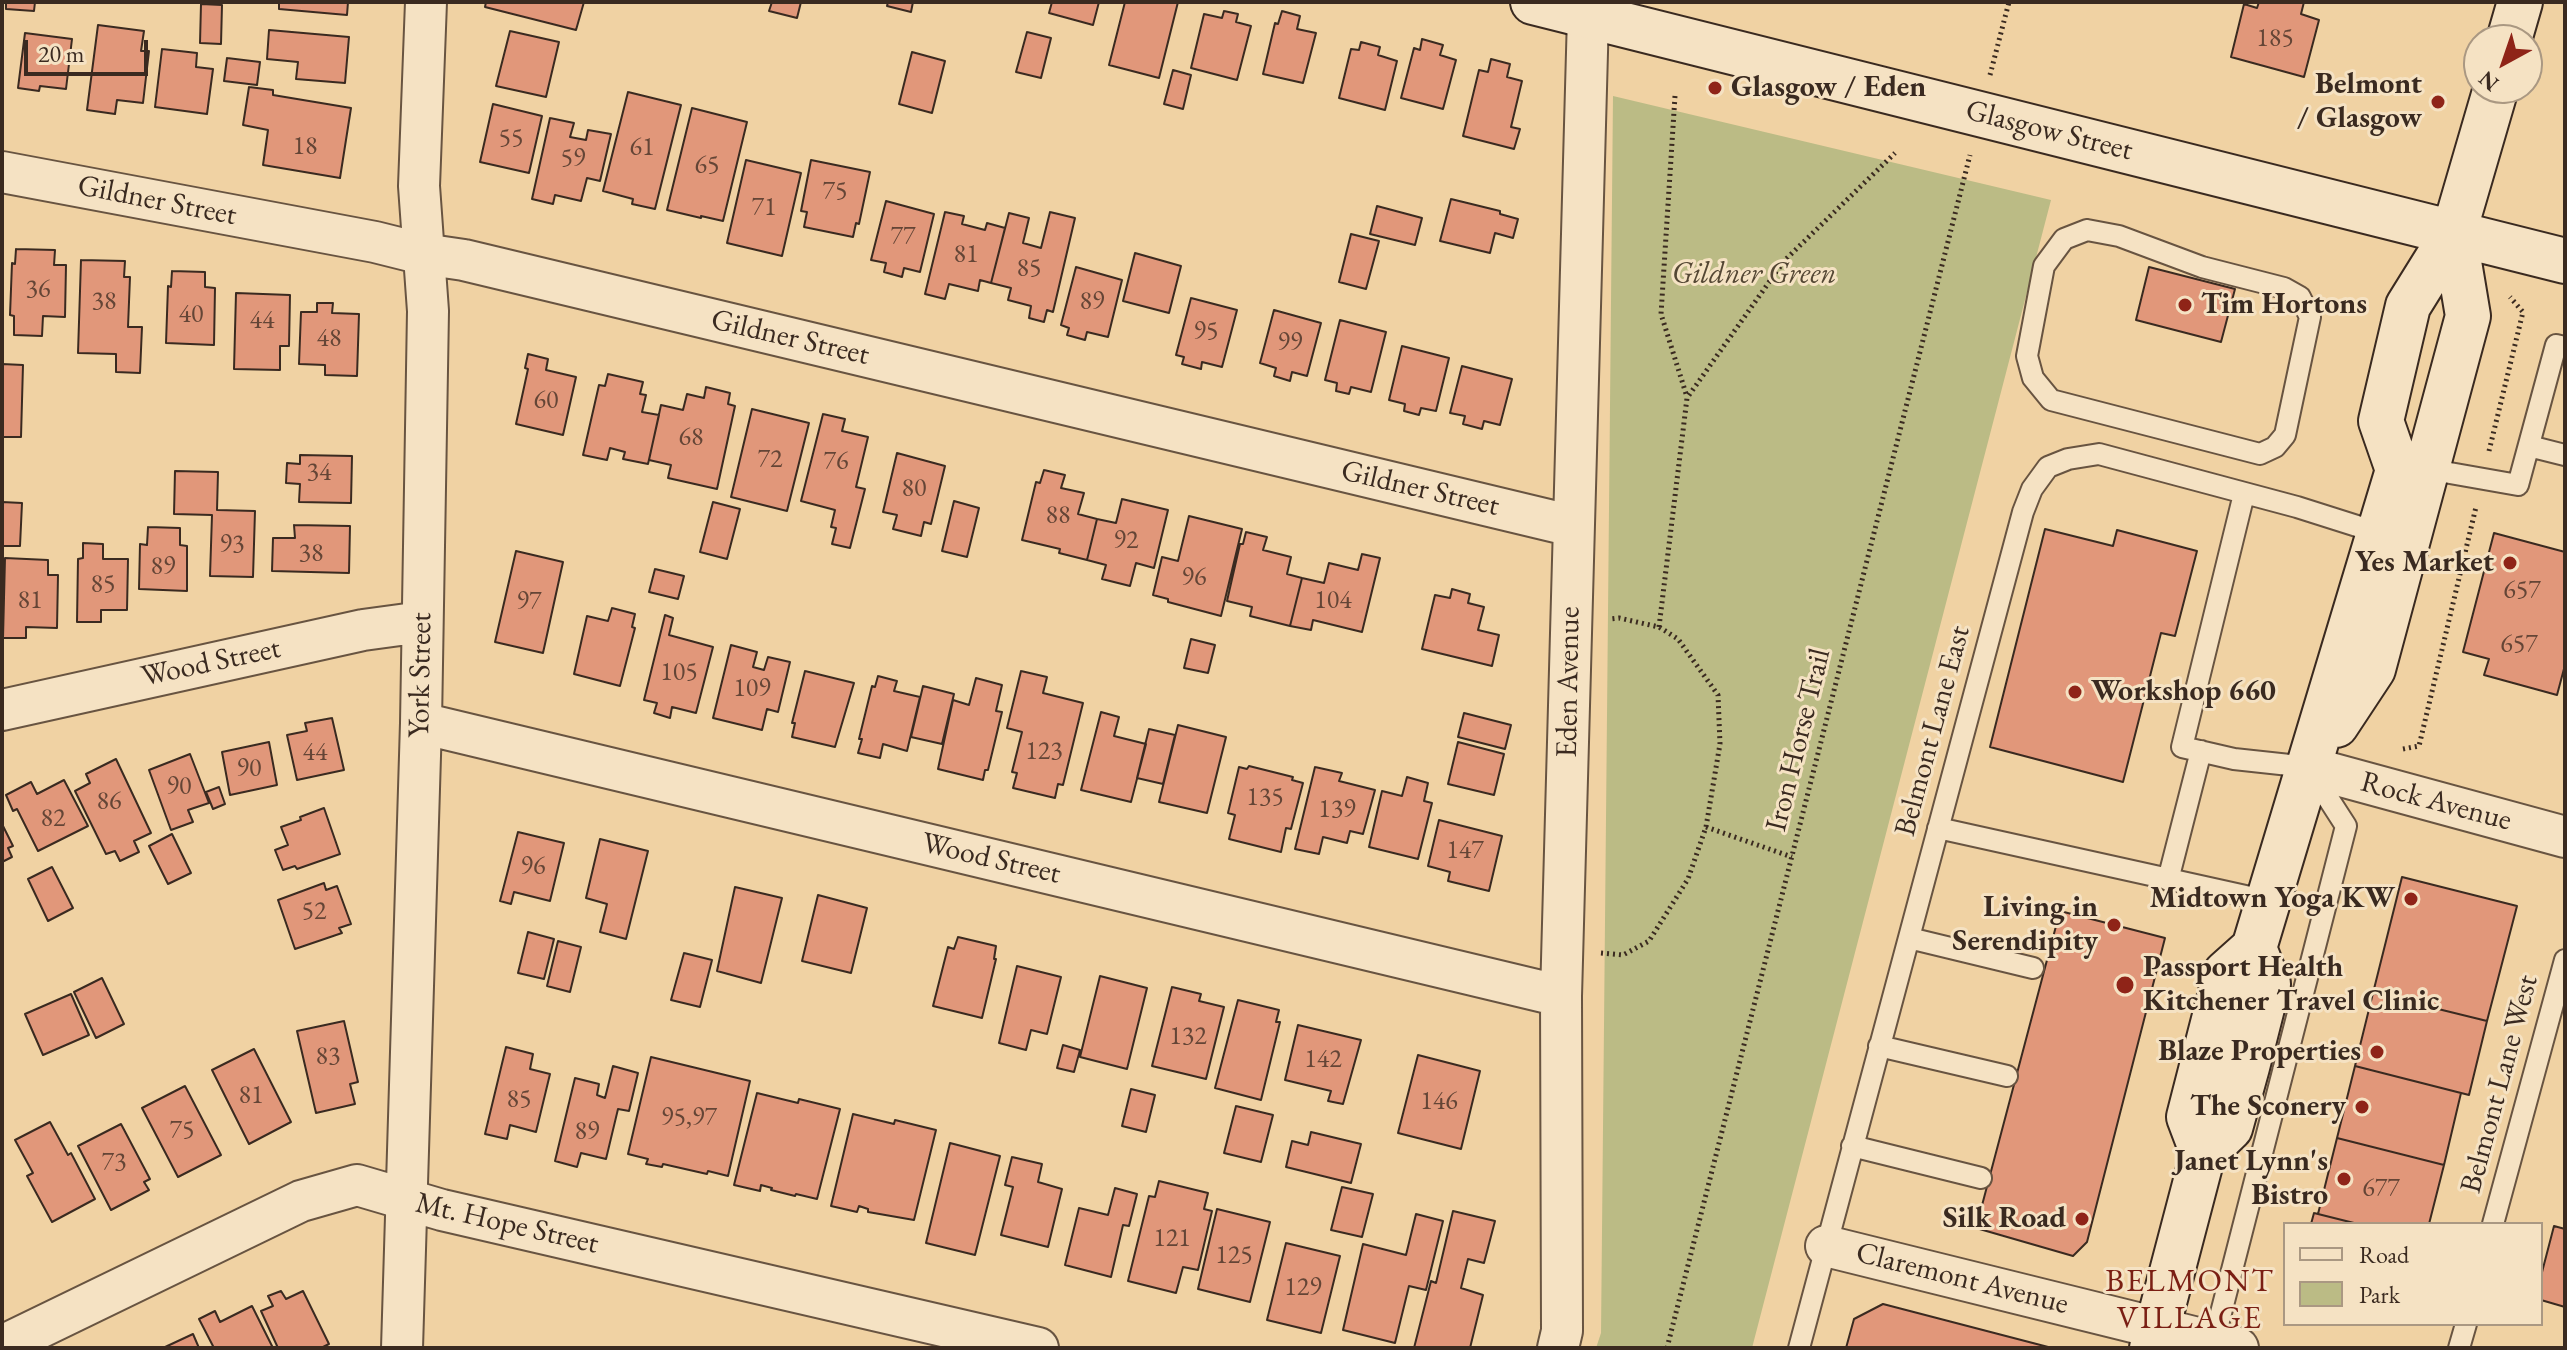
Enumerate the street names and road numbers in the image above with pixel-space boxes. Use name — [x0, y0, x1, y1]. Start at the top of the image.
street label: Glasgow Street — [1962, 93, 2136, 169]
street label: Gildner Street — [75, 168, 239, 234]
street label: Gildner Street — [707, 302, 873, 374]
street label: Gildner Street — [1337, 453, 1503, 525]
street label: Eden Avenue — [1550, 606, 1588, 758]
street label: York Street — [402, 612, 440, 738]
street label: Belmont Lane East — [1888, 622, 1978, 840]
street label: Wood Street — [138, 631, 284, 695]
street label: Iron Horse Trail — [1759, 645, 1839, 835]
street label: Rock Avenue — [2357, 765, 2515, 839]
street label: Wood Street — [918, 826, 1064, 892]
street label: Belmont Lane West — [2454, 971, 2546, 1197]
street label: Mt. Hope Street — [412, 1185, 602, 1263]
street label: Claremont Avenue — [1852, 1235, 2072, 1323]

